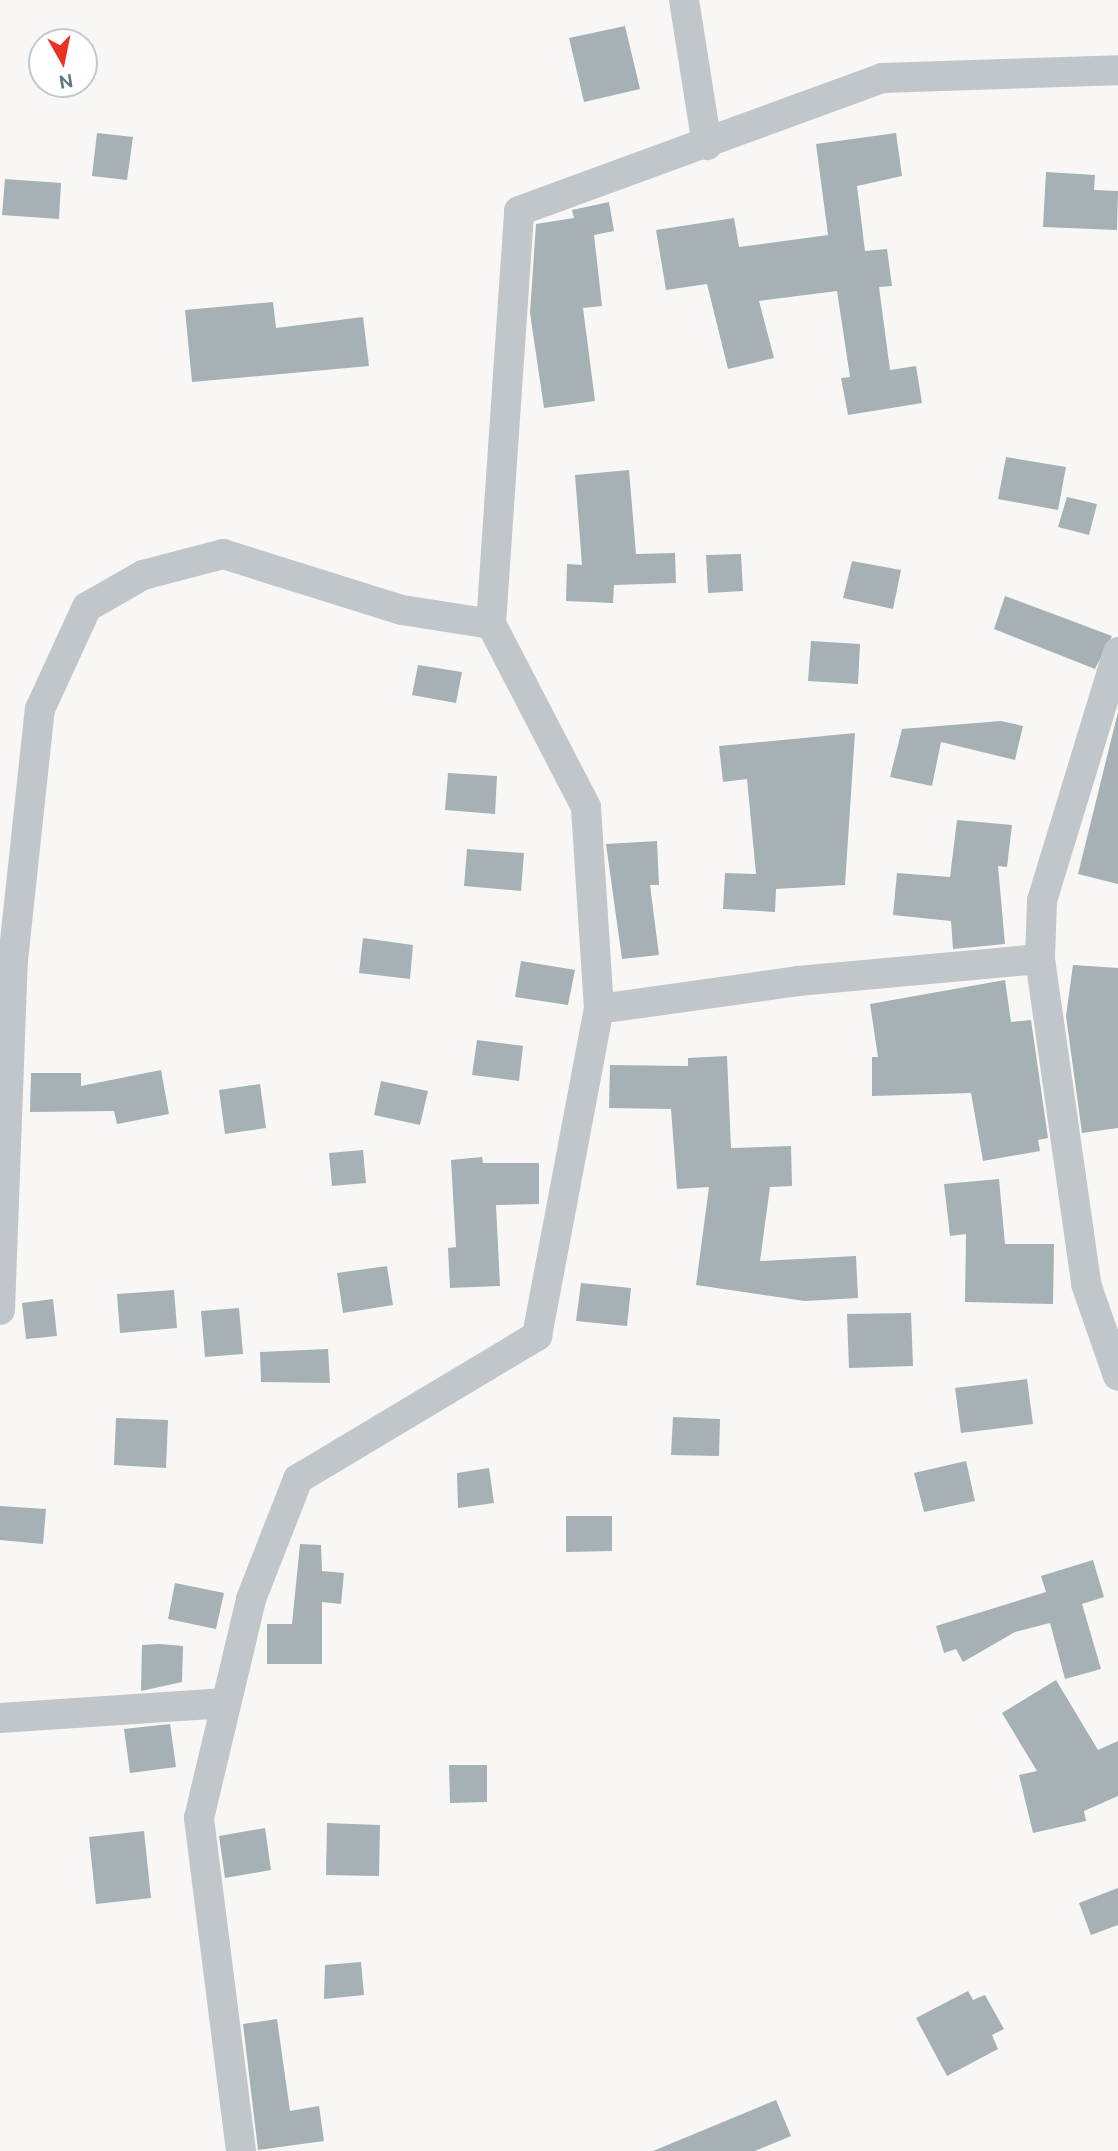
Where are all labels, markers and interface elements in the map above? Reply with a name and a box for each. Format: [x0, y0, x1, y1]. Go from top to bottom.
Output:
north arrow [28, 28, 98, 98]
text: N [57, 70, 75, 94]

